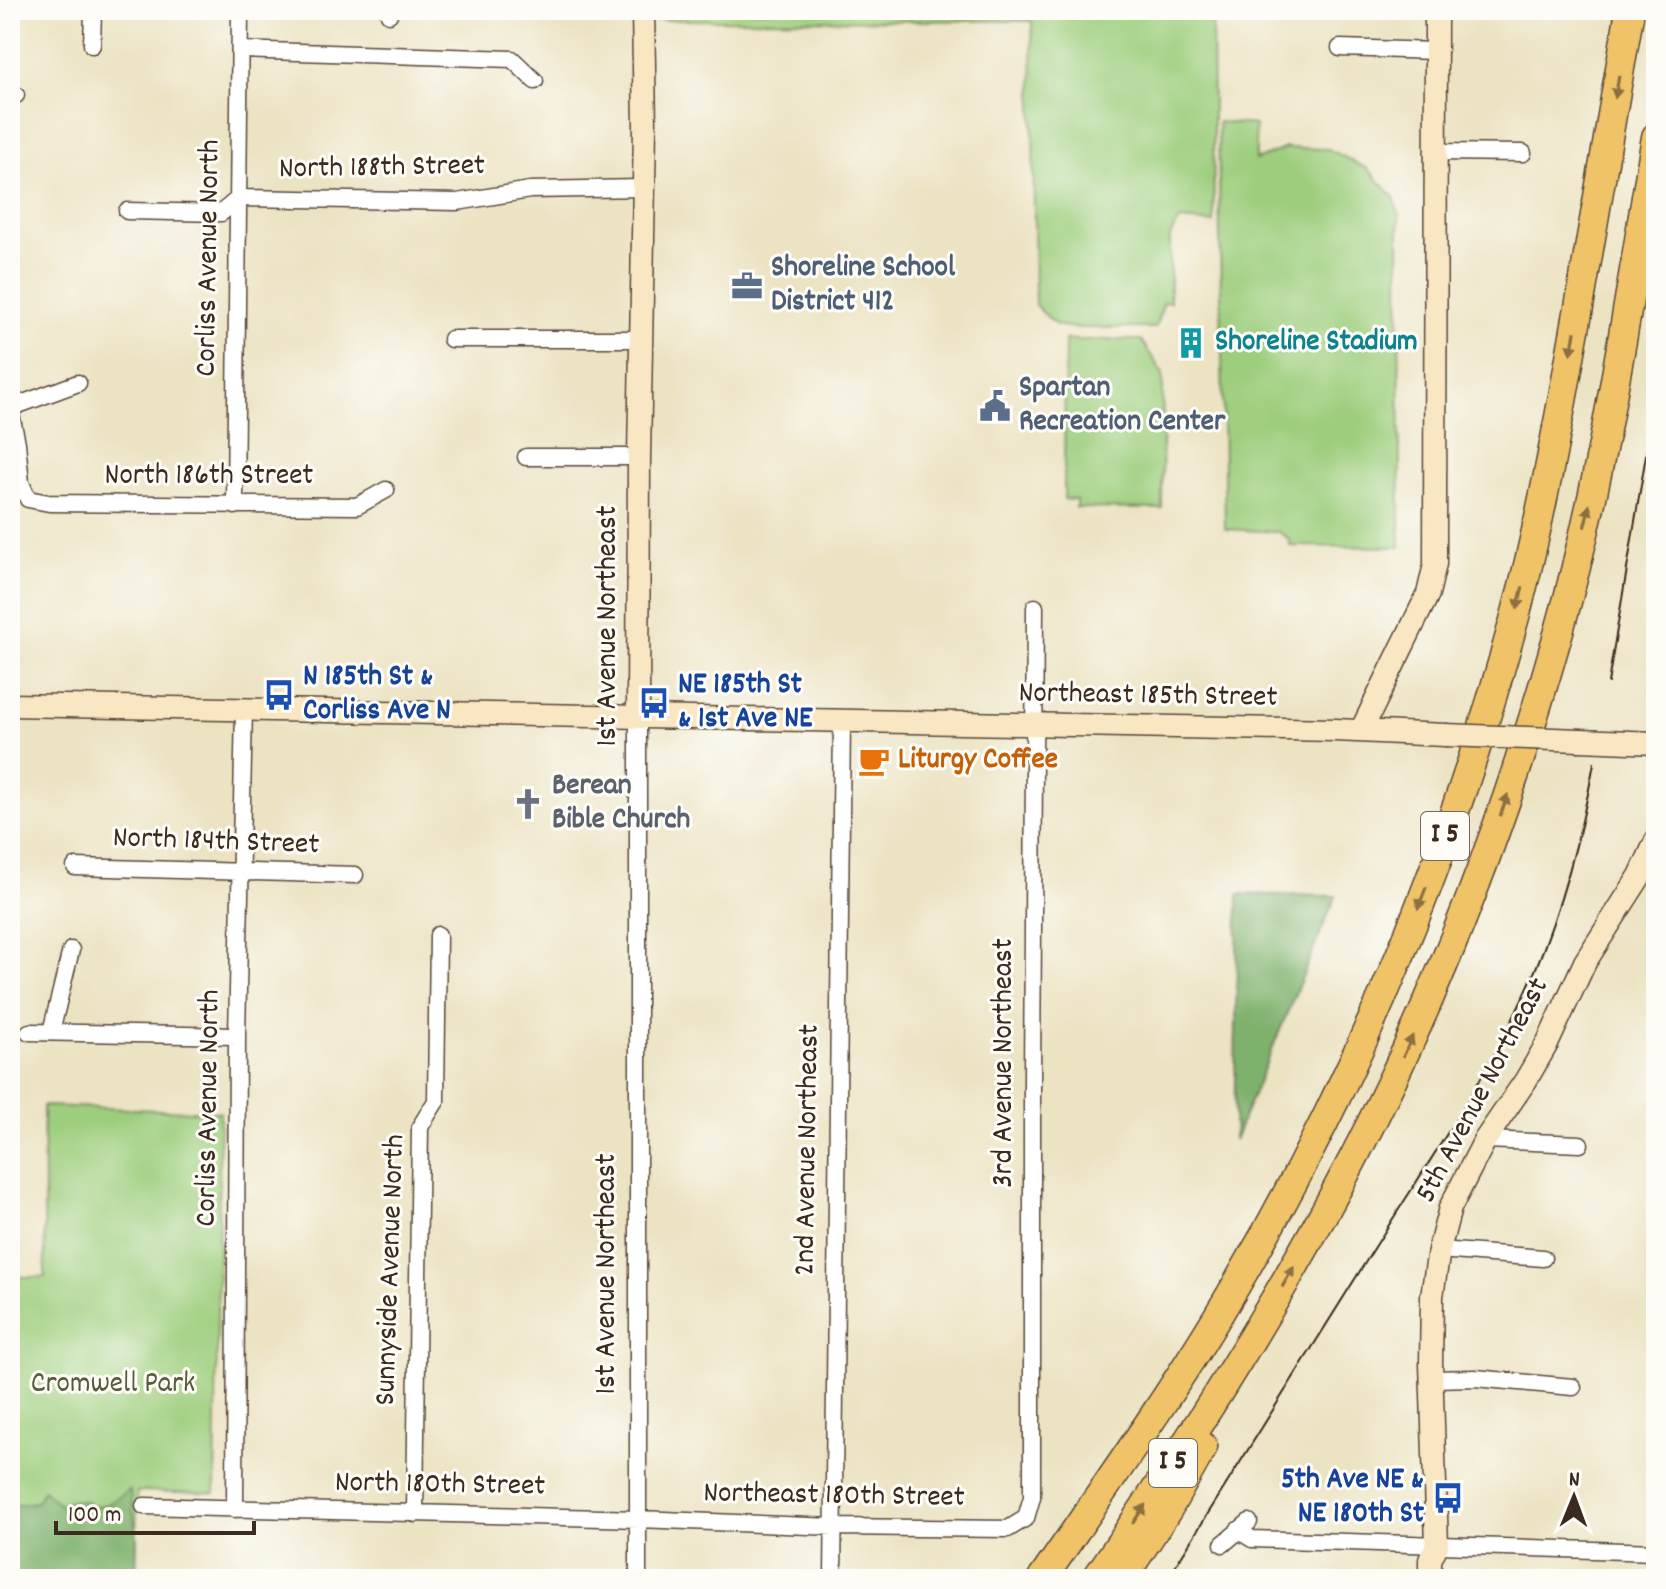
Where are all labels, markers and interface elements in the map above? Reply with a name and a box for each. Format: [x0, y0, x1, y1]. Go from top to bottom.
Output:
one-way arrow [1610, 75, 1623, 100]
street label: Corliss Avenue North [186, 139, 234, 377]
street label: North 188th Street [279, 146, 485, 192]
place label: Shoreline School District 412 [771, 248, 956, 325]
office icon: Shoreline School District 412 [730, 269, 764, 303]
place label: Shoreline Stadium [1215, 322, 1418, 365]
building icon: Shoreline Stadium [1174, 326, 1208, 360]
one-way arrow [1566, 331, 1578, 356]
place label: Spartan Recreation Center [1019, 368, 1226, 445]
public building icon: Spartan Recreation Center [978, 389, 1012, 423]
street label: North 186th Street [105, 456, 313, 499]
one-way arrow [1581, 503, 1594, 528]
street label: 1st Avenue Northeast [588, 505, 631, 747]
one-way arrow [1513, 585, 1525, 610]
place label: N 185th St & Corliss Ave N [303, 657, 451, 734]
place label: NE 185th St & 1st Ave NE [678, 665, 813, 742]
street label: Northeast 185th Street [1018, 673, 1278, 721]
bus stop icon: N 185th St & Corliss Ave N [262, 678, 296, 712]
bus stop icon: NE 185th St & 1st Ave NE [637, 686, 671, 720]
place label: Liturgy Coffee [898, 740, 1058, 783]
cafe icon: Liturgy Coffee [857, 744, 891, 778]
place label: Berean Bible Church [552, 766, 690, 843]
church icon: Berean Bible Church [511, 787, 545, 821]
one-way arrow [1499, 793, 1511, 817]
road number: I 5 [1421, 812, 1469, 860]
street label: North 184th Street [112, 818, 320, 868]
one-way arrow [1415, 886, 1428, 910]
street label: 3rd Avenue Northeast [984, 938, 1027, 1188]
street label: 5th Avenue Northeast [1406, 971, 1562, 1211]
street label: Corliss Avenue North [186, 989, 234, 1227]
street label: 2nd Avenue Northeast [785, 1024, 833, 1276]
one-way arrow [1401, 1035, 1414, 1058]
street label: Sunnyside Avenue North [366, 1134, 418, 1406]
street label: 1st Avenue Northeast [587, 1153, 630, 1395]
one-way arrow [1281, 1266, 1295, 1288]
park label: Cromwell Park [31, 1364, 195, 1407]
road number: I 5 [1149, 1439, 1197, 1487]
north arrow [1534, 1457, 1614, 1537]
place label: 5th Ave NE & NE 180th St [1281, 1460, 1424, 1537]
street label: North 180th Street [334, 1463, 546, 1509]
text: N [1569, 1465, 1580, 1496]
street label: Northeast 180th Street [703, 1473, 965, 1521]
bus stop icon: 5th Ave NE & NE 180th St [1431, 1481, 1465, 1515]
scale bar [56, 1485, 254, 1535]
text: 100 m [68, 1499, 121, 1533]
one-way arrow [1131, 1504, 1146, 1525]

